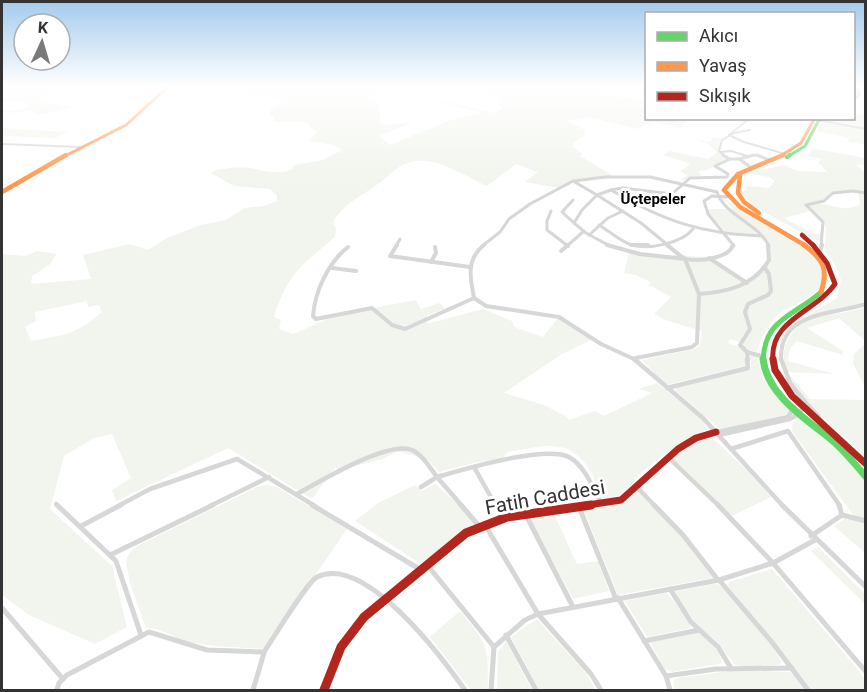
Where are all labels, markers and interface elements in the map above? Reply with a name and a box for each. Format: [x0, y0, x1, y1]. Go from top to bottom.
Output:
north arrow [12, 12, 72, 72]
legend [645, 12, 855, 120]
text: K [37, 18, 50, 37]
text: Akıcı [699, 25, 738, 46]
text: Yavaş [699, 55, 747, 76]
text: Sıkışık [699, 85, 751, 106]
district label: Üçtepeler [621, 190, 686, 208]
street label: Fatih Caddesi [483, 475, 607, 519]

